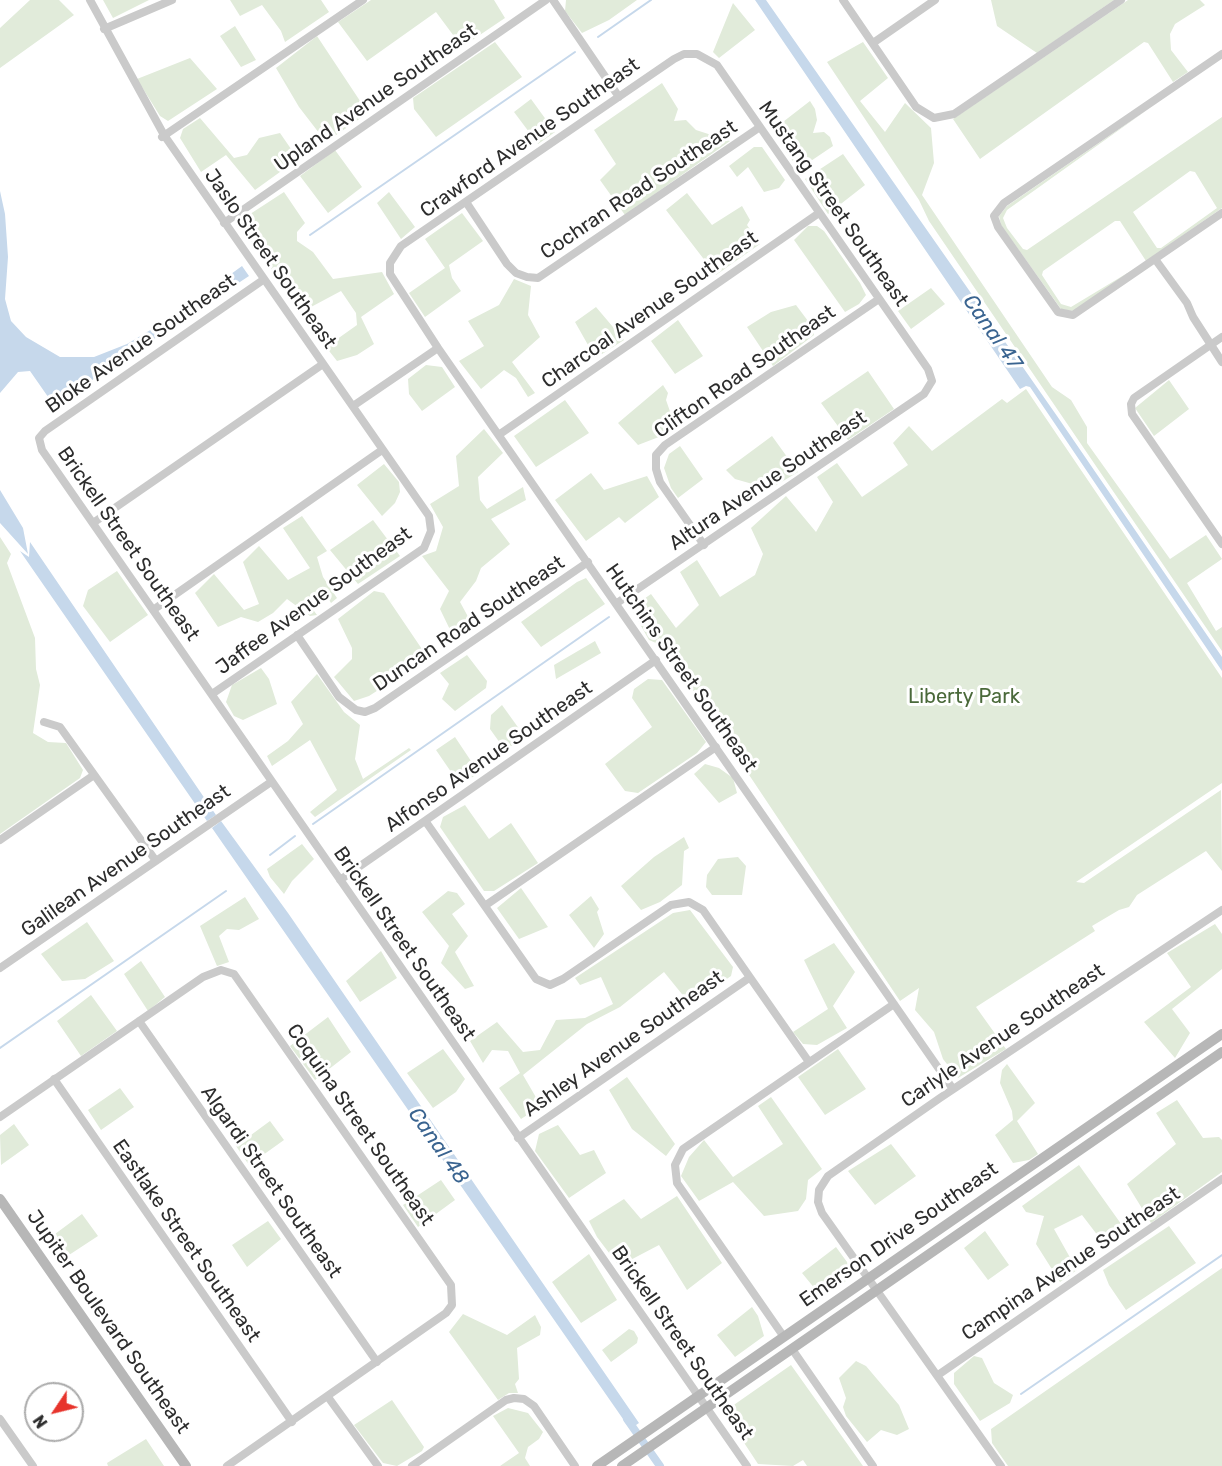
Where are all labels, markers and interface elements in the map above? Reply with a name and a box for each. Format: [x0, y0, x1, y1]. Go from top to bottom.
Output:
street label: Upland Avenue Southeast [270, 19, 482, 177]
street label: Crawford Avenue Southeast [416, 53, 644, 223]
street label: Mustang Street Southeast [753, 97, 913, 311]
street label: Cochran Road Southeast [536, 115, 742, 265]
street label: Jaslo Street Southeast [199, 164, 341, 354]
street label: Charcoal Avenue Southeast [537, 226, 763, 394]
street label: Bloke Avenue Southeast [41, 269, 241, 419]
water label: Canal 47 [957, 290, 1027, 374]
street label: Clifton Road Southeast [650, 300, 840, 444]
street label: Altura Avenue Southeast [665, 406, 871, 556]
street label: Brickell Street Southeast [52, 442, 204, 646]
street label: Jaffee Avenue Southeast [212, 522, 416, 680]
street label: Duncan Road Southeast [369, 551, 569, 697]
street label: Hutchins Street Southeast [600, 559, 762, 777]
street label: Alfonso Avenue Southeast [381, 676, 597, 838]
park label: Liberty Park [908, 685, 1020, 709]
street label: Galilean Avenue Southeast [17, 780, 235, 942]
street label: Brickell Street Southeast [328, 842, 480, 1046]
street label: Carlyle Avenue Southeast [897, 959, 1109, 1113]
street label: Ashley Avenue Southeast [519, 966, 729, 1122]
street label: Coquina Street Southeast [281, 1020, 439, 1230]
street label: Algardi Street Southeast [195, 1081, 347, 1283]
water label: Canal 48 [402, 1103, 474, 1189]
street label: Eastlake Street Southeast [107, 1135, 265, 1347]
street label: Emerson Drive Southeast [795, 1157, 1003, 1313]
street label: Campina Avenue Southeast [957, 1182, 1185, 1346]
street label: Jupiter Boulevard Southeast [21, 1206, 195, 1438]
street label: Brickell Street Southeast [606, 1241, 758, 1445]
north arrow [24, 1382, 84, 1442]
text: N [29, 1411, 52, 1432]

